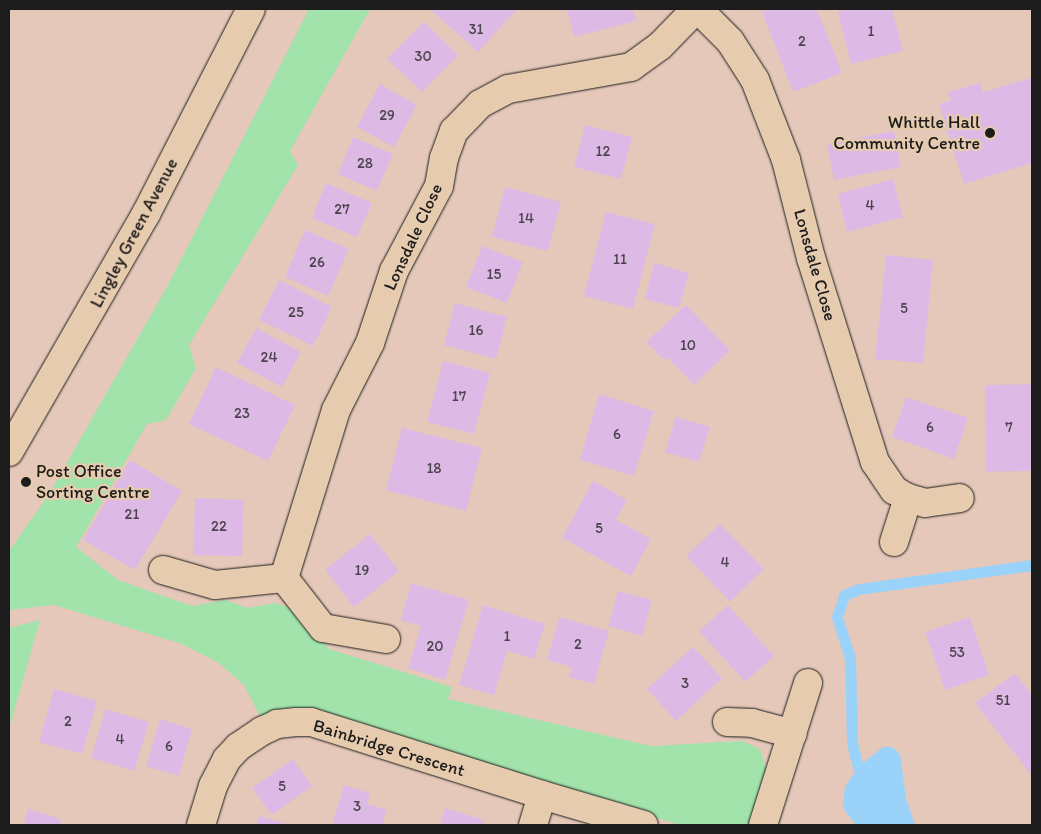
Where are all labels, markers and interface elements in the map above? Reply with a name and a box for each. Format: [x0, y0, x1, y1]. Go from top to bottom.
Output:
house number: 31 [468, 21, 484, 39]
house number: 1 [868, 23, 874, 41]
house number: 2 [798, 33, 806, 51]
house number: 30 [414, 48, 432, 66]
house number: 29 [379, 107, 395, 125]
place label: Whittle Hall Community Centre [833, 112, 980, 154]
marker: Whittle Hall Community Centre [984, 127, 996, 139]
house number: 12 [596, 143, 610, 161]
street label: Lingley Green Avenue [86, 155, 182, 311]
house number: 28 [357, 155, 373, 173]
street label: Lonsdale Close [379, 180, 447, 294]
house number: 4 [865, 197, 875, 215]
house number: 27 [334, 201, 350, 219]
street label: Lonsdale Close [789, 207, 841, 323]
house number: 14 [518, 210, 534, 228]
house number: 11 [613, 251, 627, 269]
house number: 26 [309, 254, 325, 272]
house number: 15 [487, 266, 501, 284]
house number: 5 [900, 300, 908, 318]
house number: 25 [288, 304, 304, 322]
house number: 16 [469, 322, 483, 340]
house number: 10 [680, 337, 696, 355]
house number: 24 [261, 349, 277, 367]
house number: 17 [452, 388, 466, 406]
house number: 23 [234, 405, 250, 423]
house number: 6 [926, 419, 934, 437]
house number: 7 [1005, 419, 1013, 437]
house number: 6 [613, 426, 621, 444]
house number: 18 [426, 460, 442, 478]
place label: Post Office Sorting Centre [36, 461, 150, 504]
marker: Post Office Sorting Centre [20, 476, 32, 488]
house number: 21 [125, 506, 139, 524]
house number: 22 [211, 518, 227, 536]
house number: 5 [595, 520, 603, 538]
house number: 4 [720, 554, 730, 572]
house number: 19 [355, 562, 369, 580]
house number: 1 [504, 628, 510, 646]
house number: 2 [574, 636, 582, 654]
house number: 20 [426, 638, 444, 656]
house number: 53 [949, 644, 965, 662]
house number: 3 [681, 675, 689, 693]
house number: 51 [996, 692, 1010, 710]
house number: 2 [64, 713, 72, 731]
street label: Bainbridge Crescent [310, 715, 468, 781]
house number: 4 [115, 731, 125, 749]
house number: 6 [165, 738, 173, 756]
house number: 5 [278, 778, 286, 796]
house number: 3 [353, 798, 361, 816]

